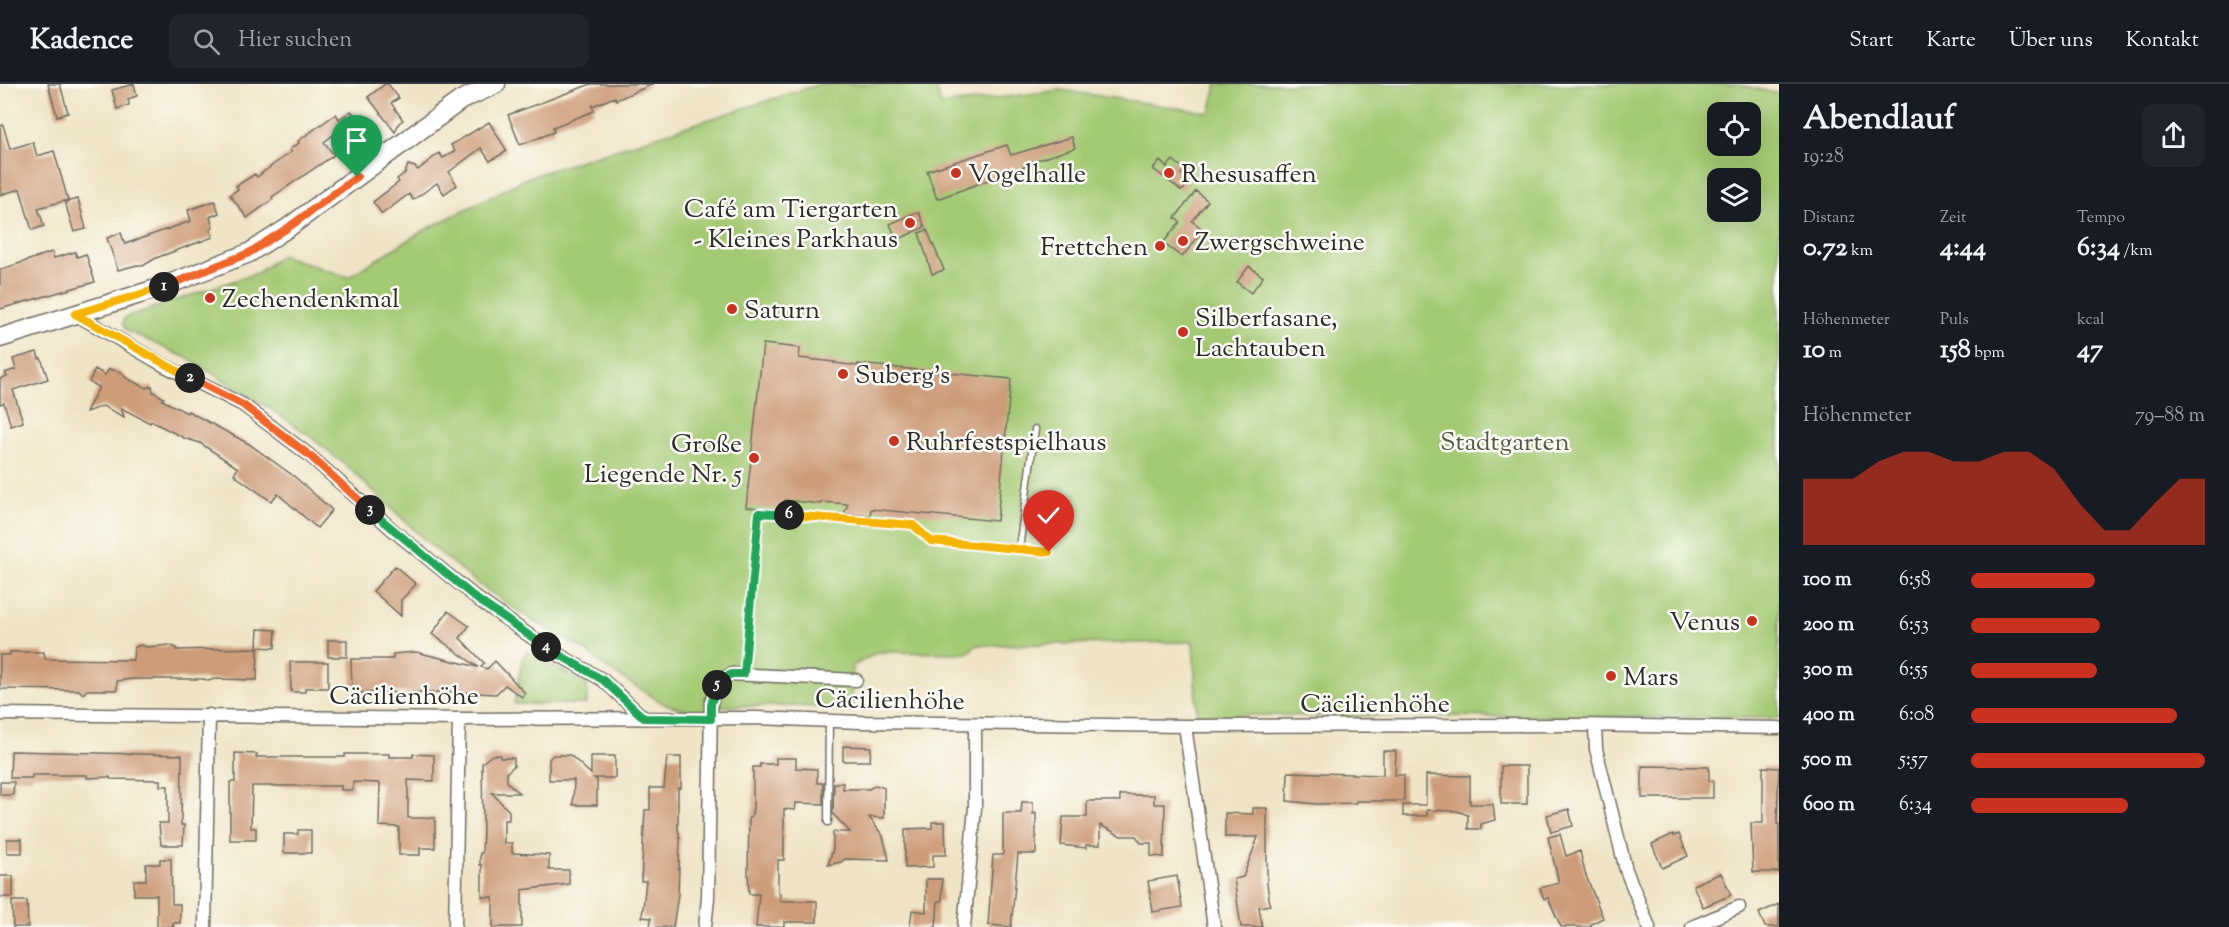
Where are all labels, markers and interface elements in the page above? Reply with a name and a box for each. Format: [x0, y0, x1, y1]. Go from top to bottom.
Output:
search box [169, 14, 589, 68]
text: Kadence [30, 21, 133, 61]
icon: search [190, 25, 223, 58]
text: Hier suchen [238, 25, 352, 57]
text: Start [1849, 26, 1893, 56]
text: Karte [1926, 26, 1976, 56]
text: Über uns [2009, 26, 2093, 56]
text: Kontakt [2126, 26, 2199, 56]
text: Abendlauf [1803, 96, 1955, 144]
map controls [1707, 102, 1761, 222]
button: locate [1707, 102, 1761, 156]
button: share [2142, 104, 2205, 167]
pin [331, 115, 382, 177]
icon: arrive [340, 124, 373, 157]
text: 19:28 [1803, 143, 1844, 172]
place label: Vogelhalle [968, 157, 1086, 194]
place label: Rhesusaffen [1181, 157, 1317, 194]
marker: Vogelhalle [949, 166, 963, 180]
marker: Rhesusaffen [1162, 166, 1176, 180]
button: layers [1707, 168, 1761, 222]
place label: Café am Tiergarten - Kleines Parkhaus [684, 192, 898, 259]
text: Distanz [1803, 207, 1855, 230]
text: Zeit [1940, 207, 1966, 230]
text: Tempo [2077, 207, 2125, 230]
marker: Café am Tiergarten - Kleines Parkhaus [903, 216, 917, 230]
place label: Zwergschweine [1195, 225, 1365, 262]
place label: Frettchen [1040, 230, 1148, 267]
text: 0.72 [1803, 230, 1848, 267]
text: 4:44 [1940, 230, 1986, 267]
text: 6:34 [2077, 230, 2120, 267]
marker: Zwergschweine [1176, 234, 1190, 248]
marker: Frettchen [1153, 239, 1167, 253]
text: km [1848, 240, 1873, 263]
text: /km [2120, 240, 2152, 263]
pin: 1 [149, 272, 179, 302]
text: 1 [161, 275, 167, 298]
place label: Zechendenkmal [222, 282, 399, 319]
marker: Zechendenkmal [203, 291, 217, 305]
place label: Saturn [744, 293, 820, 330]
place label: Silberfasane, Lachtauben [1195, 301, 1338, 368]
marker: Saturn [725, 302, 739, 316]
text: Höhenmeter [1803, 309, 1890, 332]
text: Puls [1940, 309, 1969, 332]
text: kcal [2077, 309, 2105, 332]
marker: Silberfasane, Lachtauben [1176, 325, 1190, 339]
text: 10 [1803, 332, 1825, 369]
text: 158 [1940, 332, 1971, 369]
text: 47 [2077, 332, 2103, 369]
text: m [1825, 342, 1842, 365]
text: bpm [1971, 342, 2005, 365]
place label: Suberg's [855, 358, 950, 395]
pin: 2 [175, 363, 205, 393]
text: 2 [186, 366, 194, 389]
marker: Suberg's [836, 367, 850, 381]
text: Höhenmeter [1803, 402, 1912, 431]
text: 79–88 m [2135, 402, 2205, 431]
place label: Ruhrfestspielhaus [906, 425, 1107, 462]
park label: Stadtgarten [1440, 425, 1570, 462]
place label: Große Liegende Nr. 5 [584, 427, 742, 494]
marker: Ruhrfestspielhaus [887, 434, 901, 448]
marker: Große Liegende Nr. 5 [747, 451, 761, 465]
pin [1023, 490, 1074, 552]
pin: 3 [355, 495, 385, 525]
text: 3 [367, 498, 373, 521]
icon: check [1032, 499, 1065, 532]
pin: 6 [774, 500, 804, 530]
text: 6 [785, 503, 793, 526]
text: 100 m [1803, 566, 1852, 595]
text: 6:58 [1899, 566, 1931, 595]
place label: Venus [1669, 605, 1740, 642]
text: 200 m [1803, 611, 1854, 640]
text: 6:53 [1899, 611, 1929, 640]
marker: Venus [1745, 614, 1759, 628]
pin: 4 [531, 632, 561, 662]
text: 4 [542, 635, 550, 658]
text: 300 m [1803, 656, 1853, 685]
text: 6:55 [1899, 656, 1928, 685]
place label: Mars [1623, 660, 1678, 697]
marker: Mars [1604, 669, 1618, 683]
pin: 5 [702, 670, 732, 700]
text: 5 [714, 673, 720, 696]
street label: Cäcilienhöhe [329, 679, 479, 716]
street label: Cäcilienhöhe [815, 682, 965, 721]
street label: Cäcilienhöhe [1300, 687, 1450, 724]
text: 400 m [1803, 701, 1855, 730]
text: 6:08 [1899, 701, 1934, 730]
text: 500 m [1803, 746, 1852, 775]
text: 5:57 [1899, 746, 1928, 775]
text: 600 m [1803, 791, 1855, 820]
text: 6:34 [1899, 791, 1932, 820]

